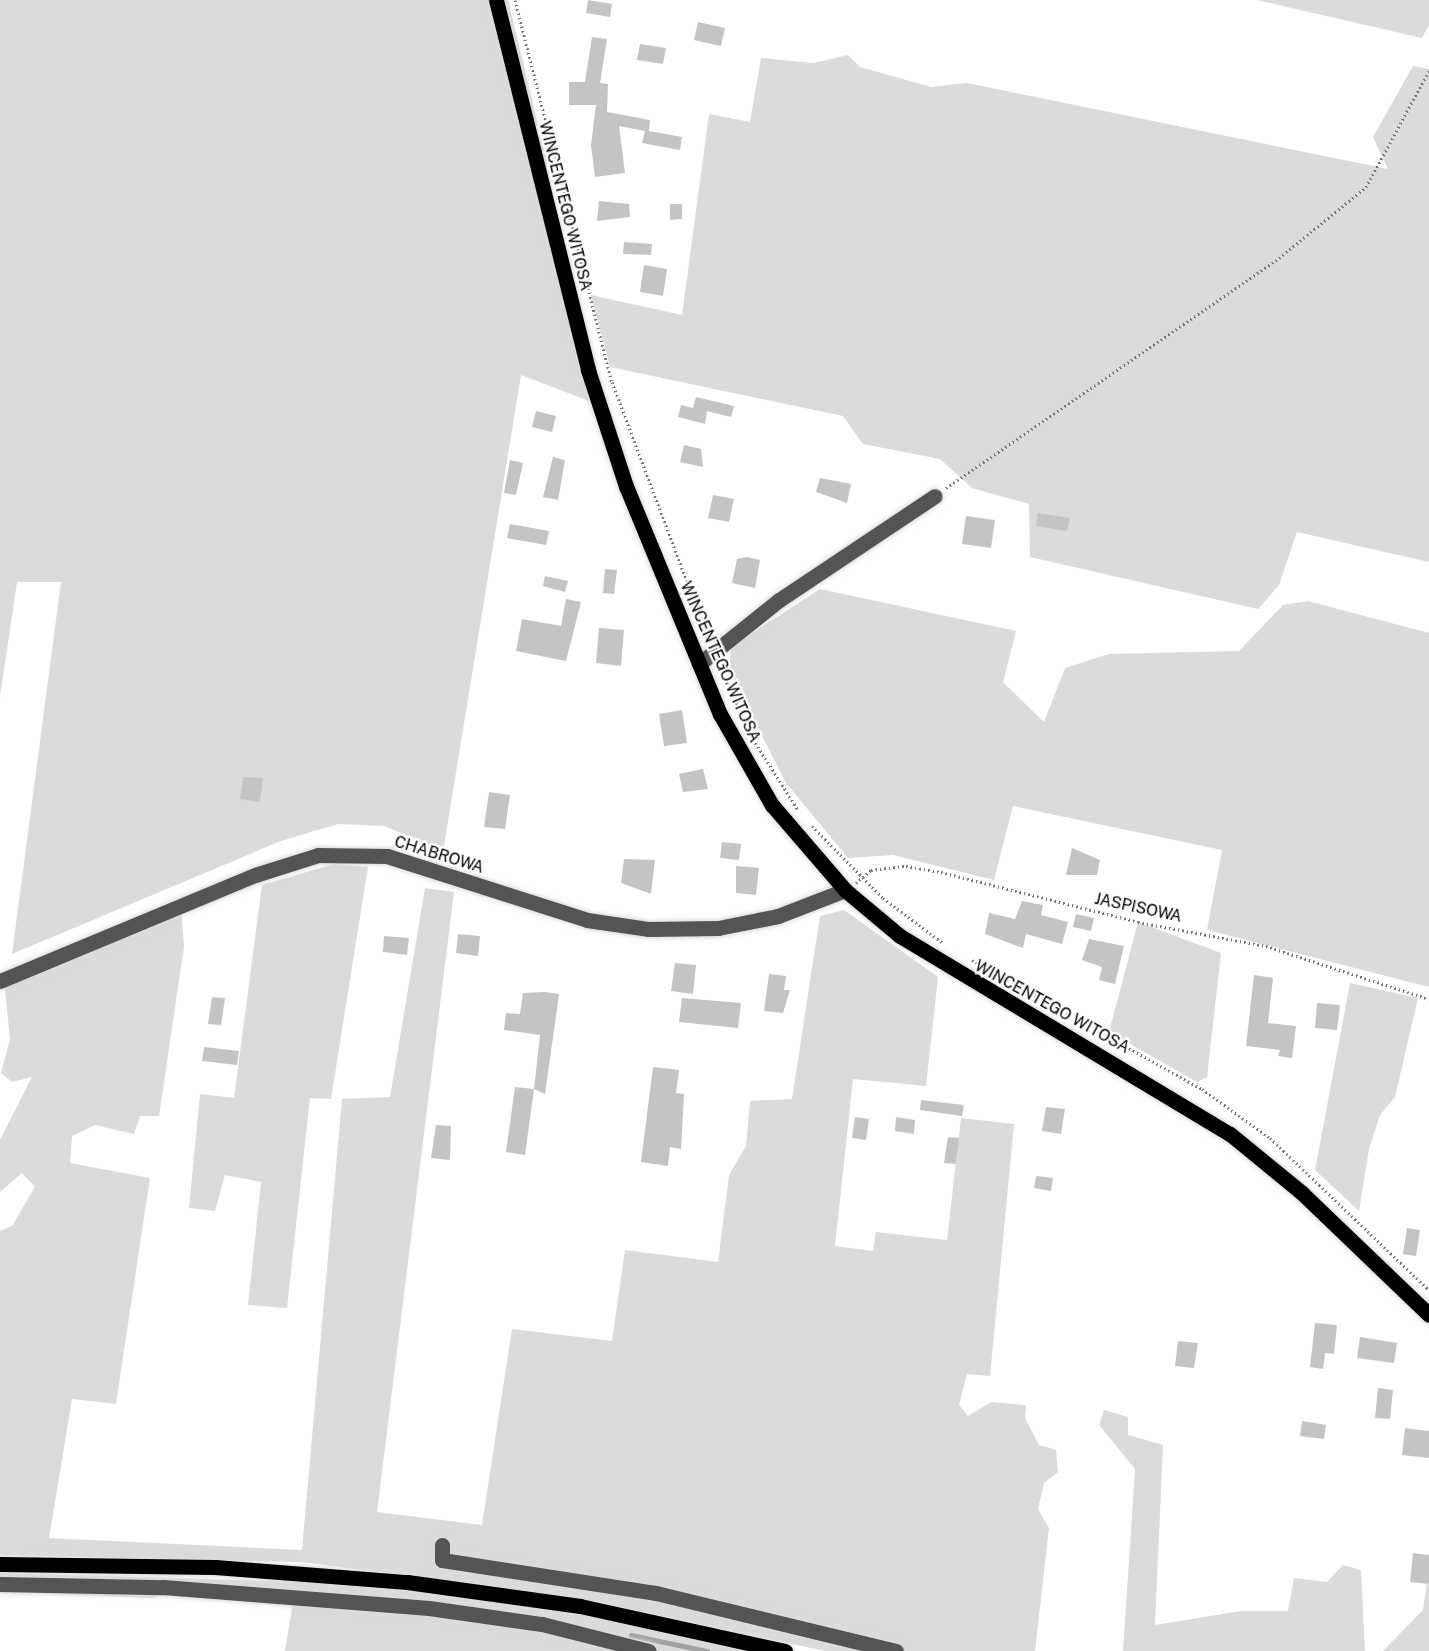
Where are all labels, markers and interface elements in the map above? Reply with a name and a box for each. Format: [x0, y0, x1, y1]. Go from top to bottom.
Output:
street label: WINCENTEGO WITOSA [535, 119, 595, 293]
street label: WINCENTEGO WITOSA [676, 578, 764, 746]
street label: CHABROWA [392, 832, 486, 878]
street label: JASPISOWA [1093, 889, 1183, 927]
street label: WINCENTEGO WITOSA [971, 956, 1133, 1058]

